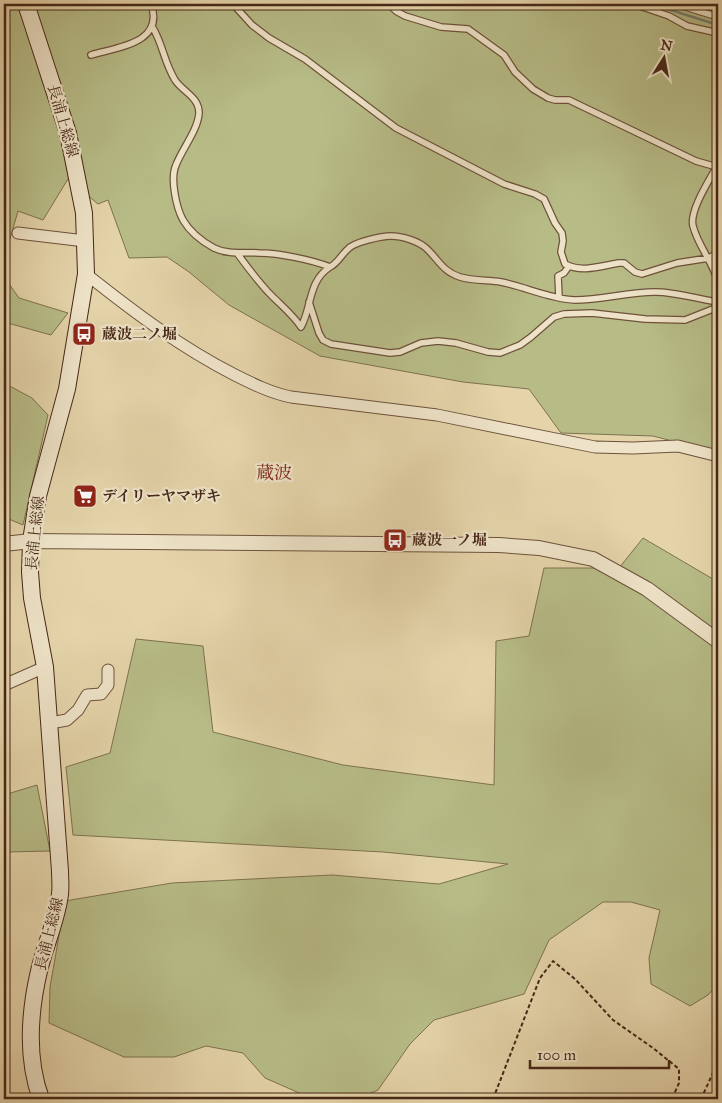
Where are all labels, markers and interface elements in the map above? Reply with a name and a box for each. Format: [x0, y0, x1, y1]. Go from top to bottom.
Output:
north arrow [640, 32, 690, 82]
text: N [659, 36, 674, 55]
street label: 長浦上総線 [44, 82, 82, 160]
bus stop icon: 蔵波二ノ堀 [71, 321, 97, 347]
place label: 蔵波二ノ堀 [102, 325, 177, 343]
district label: 蔵波 [256, 462, 292, 484]
supermarket icon: デイリーヤマザキ [72, 483, 98, 509]
place label: デイリーヤマザキ [102, 487, 221, 505]
street label: 長浦上総線 [22, 495, 48, 571]
bus stop icon: 蔵波一ノ堀 [382, 527, 408, 553]
place label: 蔵波一ノ堀 [412, 531, 487, 549]
street label: 長浦上総線 [31, 895, 67, 973]
scale bar [530, 1038, 668, 1070]
text: 100 m [537, 1046, 577, 1064]

